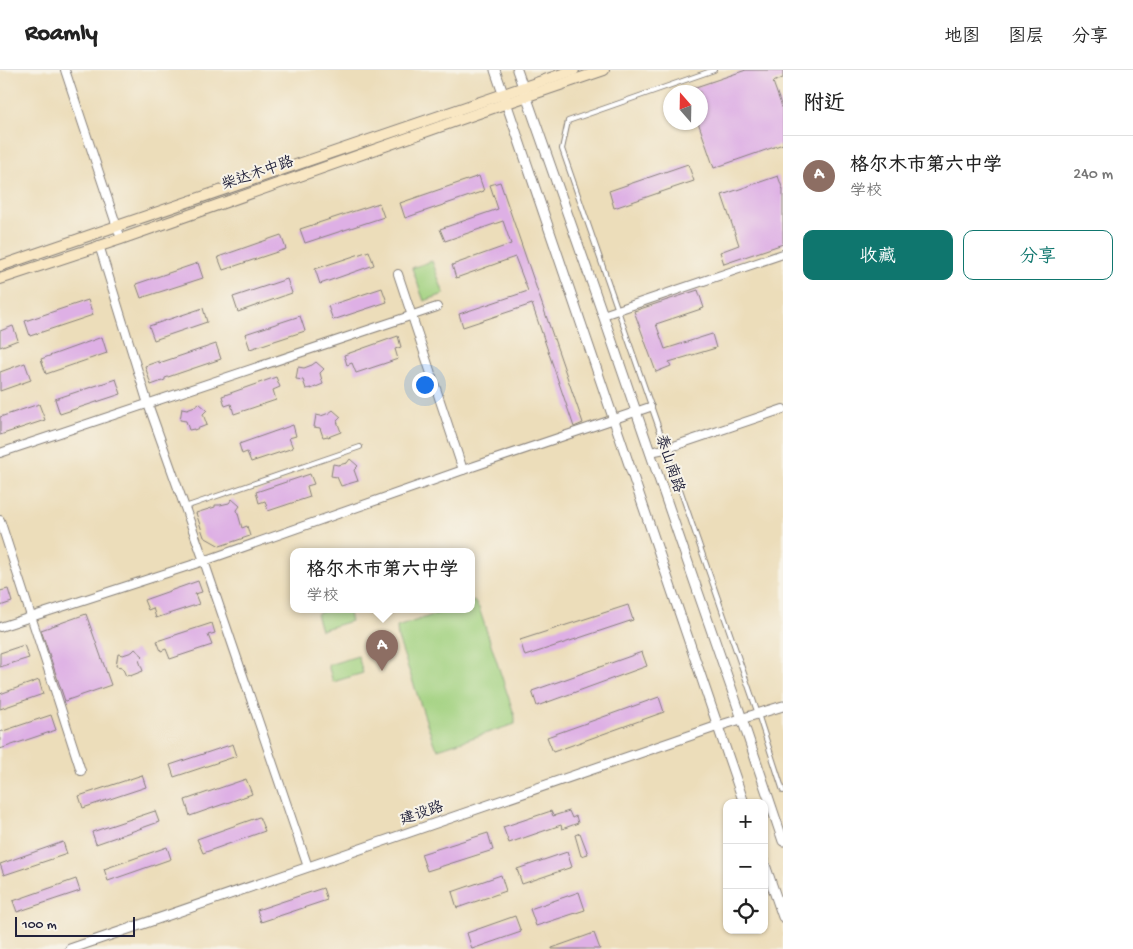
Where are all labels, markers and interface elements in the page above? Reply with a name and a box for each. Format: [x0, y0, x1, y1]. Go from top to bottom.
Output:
text: Roamly [25, 20, 98, 49]
text: 地图 [944, 27, 980, 48]
text: 图层 [1008, 27, 1044, 48]
text: 分享 [1072, 27, 1108, 48]
north arrow [663, 85, 708, 130]
text: 附近 [803, 93, 845, 118]
street label: 柴达木中路 [220, 153, 296, 195]
text: 格尔木市第六中学 [850, 155, 1002, 178]
text: A [814, 166, 824, 185]
text: 240 m [1073, 166, 1113, 185]
text: 学校 [850, 183, 882, 202]
button: 收藏 [803, 230, 953, 280]
button: 分享 [963, 230, 1113, 280]
your location [412, 372, 438, 398]
street label: 泰山南路 [651, 432, 688, 495]
popup [290, 548, 475, 613]
text: 格尔木市第六中学 [306, 560, 459, 583]
text: 学校 [306, 588, 339, 607]
pin: A [366, 630, 398, 671]
street label: 建设路 [398, 798, 446, 830]
map controls [723, 799, 768, 934]
button: + [723, 799, 768, 844]
button: − [723, 844, 768, 889]
button: locate [723, 889, 768, 934]
scale bar [15, 914, 135, 937]
text: 100 m [22, 917, 57, 934]

